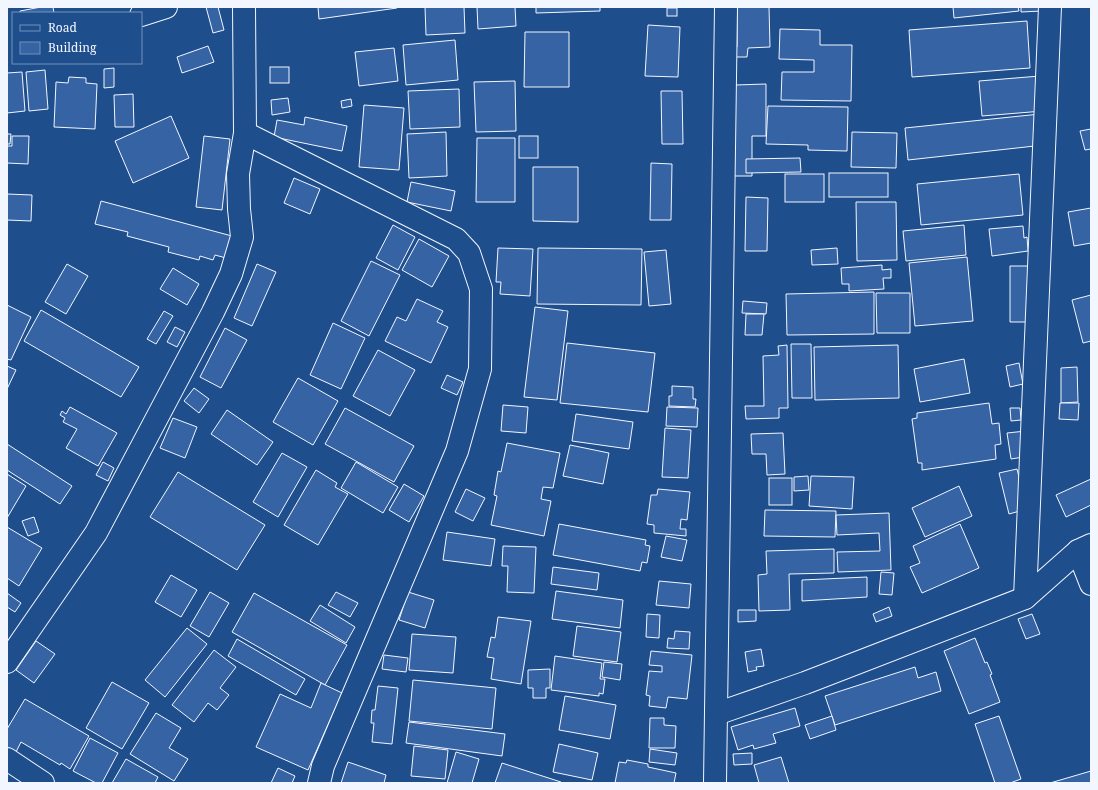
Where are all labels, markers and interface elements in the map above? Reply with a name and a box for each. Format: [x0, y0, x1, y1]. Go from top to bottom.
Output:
legend [12, 12, 142, 64]
text: Road [48, 19, 78, 36]
text: Building [48, 39, 97, 56]

